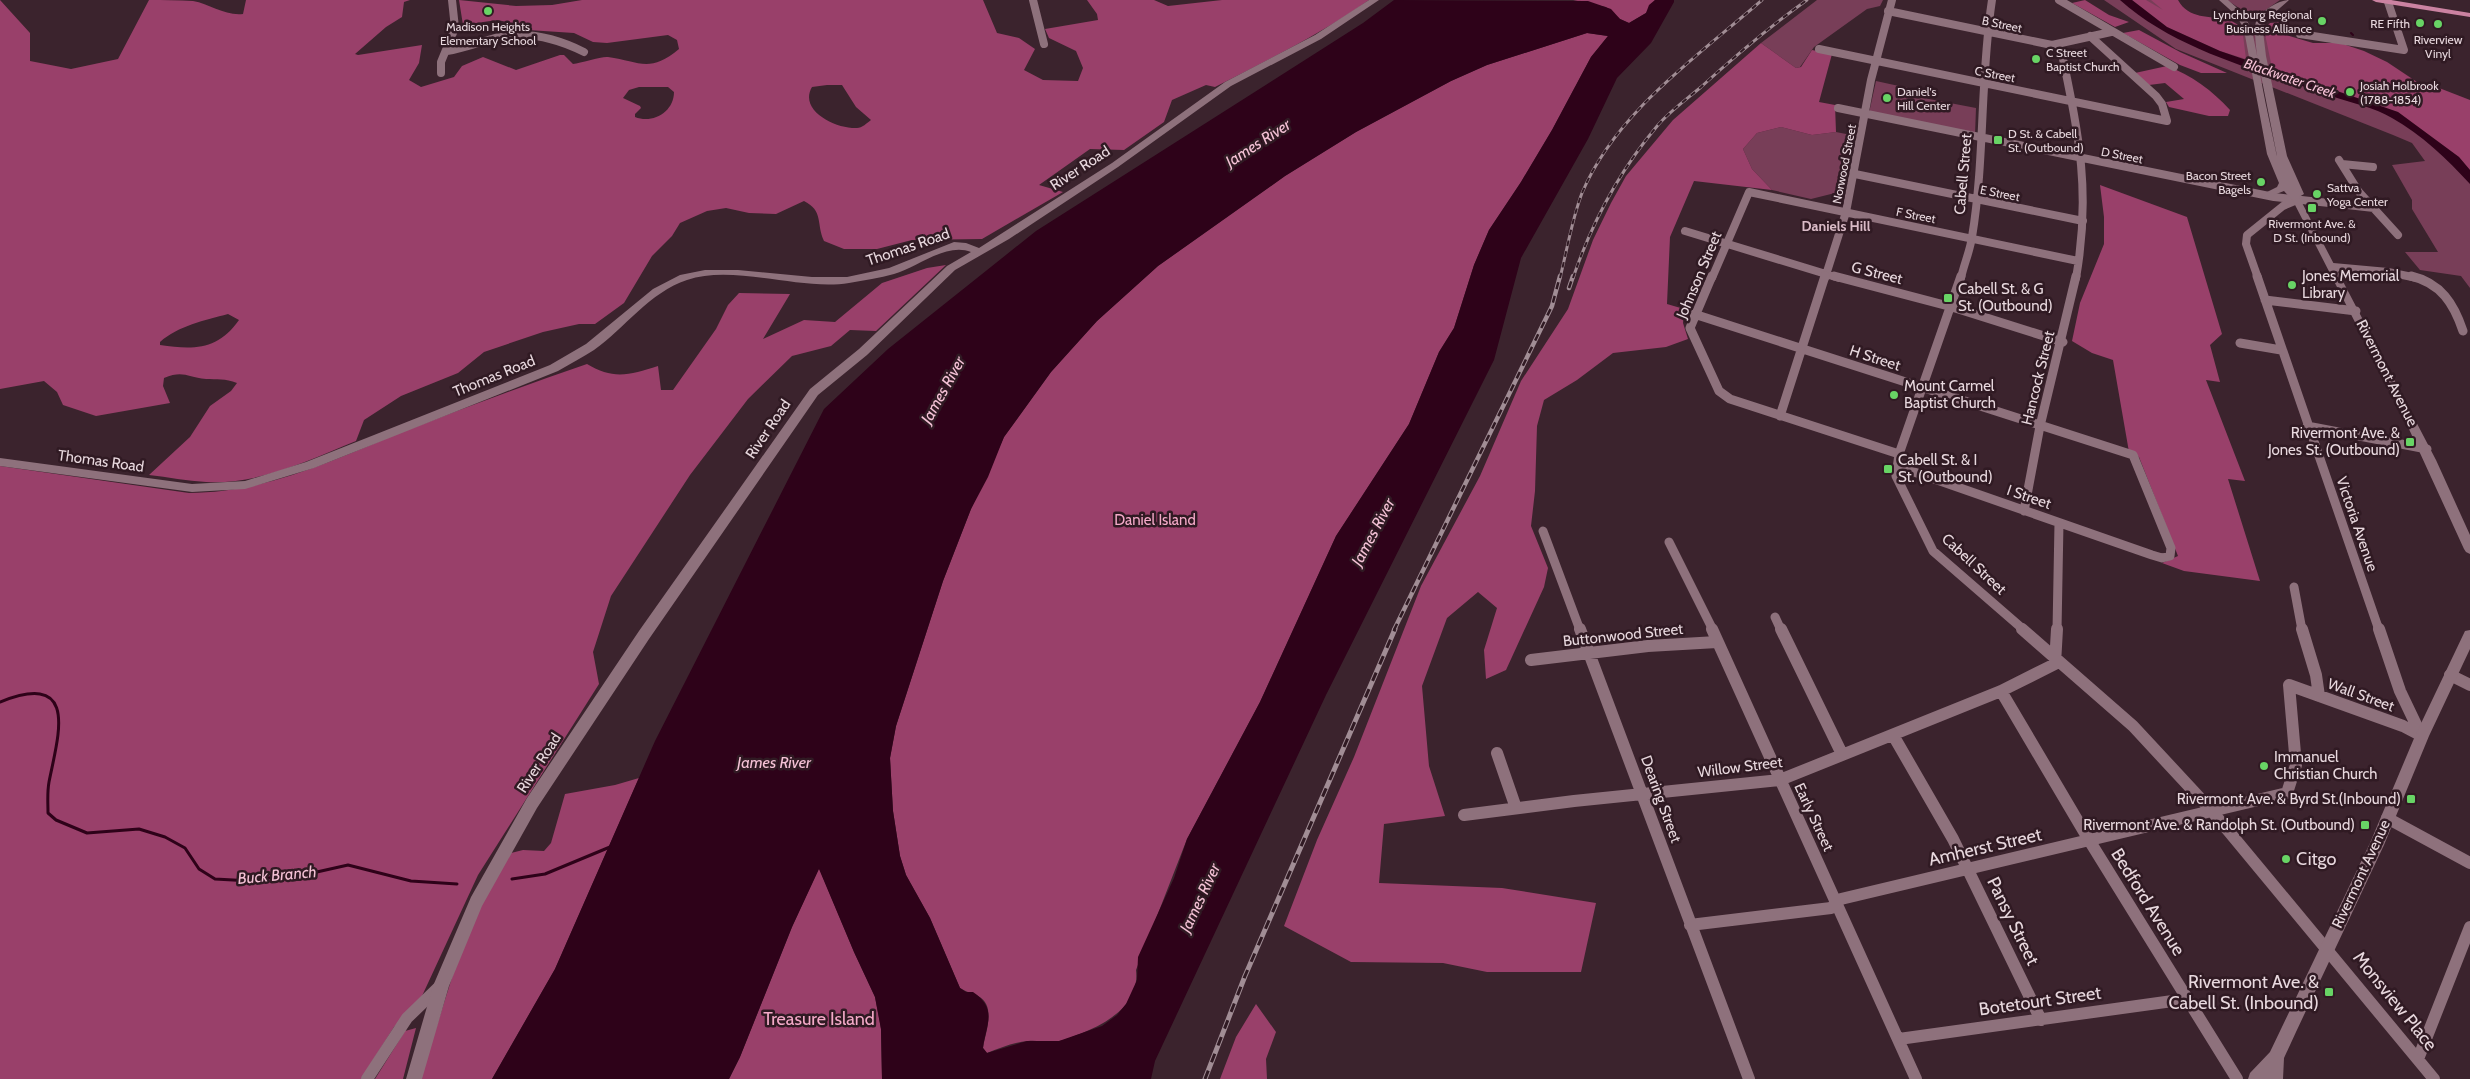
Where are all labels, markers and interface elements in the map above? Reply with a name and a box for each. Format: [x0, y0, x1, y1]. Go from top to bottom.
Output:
marker: Madison Heights Elementary School [482, 5, 494, 17]
place label: Lynchburg Regional Business Alliance [2213, 7, 2312, 36]
street label: B Street [1981, 12, 2023, 36]
marker: Lynchburg Regional Business Alliance [2316, 15, 2328, 27]
place label: RE Fifth [2370, 16, 2410, 31]
marker: RE Fifth [2414, 17, 2426, 29]
marker: Riverview Vinyl [2432, 18, 2444, 30]
place label: Madison Heights Elementary School [440, 19, 536, 48]
place label: Riverview Vinyl [2414, 32, 2463, 61]
place label: C Street Baptist Church [2046, 45, 2120, 74]
marker: C Street Baptist Church [2030, 53, 2042, 65]
water label: Blackwater Creek [2242, 54, 2339, 102]
street label: C Street [1973, 63, 2017, 85]
place label: Josiah Holbrook (1788-1854) [2359, 78, 2439, 107]
place label: Daniel's Hill Center [1897, 84, 1950, 113]
marker: Josiah Holbrook (1788-1854) [2344, 86, 2356, 98]
marker: Daniel's Hill Center [1881, 92, 1893, 104]
water label: James River [1220, 114, 1295, 172]
street label: Norwood Street [1829, 123, 1859, 205]
place label: D St. & Cabell St. (Outbound) [2008, 126, 2084, 155]
street label: Cabell Street [1950, 133, 1976, 215]
marker: D St. & Cabell St. (Outbound) [1992, 134, 2004, 146]
street label: River Road [1047, 142, 1113, 194]
street label: D Street [2100, 144, 2144, 166]
place label: Bacon Street Bagels [2186, 168, 2251, 197]
marker: Bacon Street Bagels [2255, 176, 2267, 188]
place label: Sattva Yoga Center [2326, 180, 2388, 209]
street label: E Street [1979, 182, 2021, 204]
marker: Sattva Yoga Center [2311, 188, 2323, 200]
marker: Rivermont Ave. & D St. (Inbound) [2306, 202, 2318, 214]
street label: F Street [1895, 204, 1937, 226]
place label: Rivermont Ave. & D St. (Inbound) [2268, 216, 2356, 245]
district label: Daniels Hill [1802, 217, 1871, 235]
street label: Thomas Road [864, 224, 952, 270]
street label: Johnson Street [1672, 229, 1725, 322]
street label: G Street [1850, 258, 1904, 288]
place label: Jones Memorial Library [2301, 267, 2400, 302]
marker: Jones Memorial Library [2286, 279, 2298, 291]
place label: Cabell St. & G St. (Outbound) [1958, 280, 2053, 315]
marker: Cabell St. & G St. (Outbound) [1942, 292, 1954, 304]
street label: Rivermont Avenue [2352, 317, 2422, 430]
street label: Hancock Street [2018, 329, 2058, 427]
street label: H Street [1847, 341, 1903, 375]
street label: Thomas Road [450, 351, 538, 401]
water label: James River [916, 352, 970, 429]
place label: Mount Carmel Baptist Church [1904, 377, 1996, 412]
marker: Mount Carmel Baptist Church [1888, 389, 1900, 401]
street label: River Road [742, 396, 794, 462]
place label: Rivermont Ave. & Jones St. (Outbound) [2267, 424, 2400, 459]
marker: Rivermont Ave. & Jones St. (Outbound) [2404, 436, 2416, 448]
street label: Thomas Road [57, 446, 145, 476]
place label: Cabell St. & I St. (Outbound) [1898, 451, 1993, 486]
marker: Cabell St. & I St. (Outbound) [1882, 463, 1894, 475]
street label: Victoria Avenue [2332, 474, 2382, 574]
street label: I Street [2004, 481, 2054, 513]
water label: James River [1346, 494, 1399, 571]
park label: Daniel Island [1114, 511, 1196, 529]
street label: Cabell Street [1938, 530, 2010, 598]
street label: Buttonwood Street [1562, 620, 1684, 650]
street label: Wall Street [2325, 675, 2397, 715]
street label: River Road [513, 730, 565, 796]
place label: Immanuel Christian Church [2274, 748, 2377, 783]
water label: James River [735, 753, 812, 772]
street label: Dearing Street [1637, 753, 1685, 845]
street label: Willow Street [1697, 753, 1783, 781]
marker: Immanuel Christian Church [2258, 760, 2270, 772]
street label: Early Street [1790, 780, 1838, 854]
place label: Rivermont Ave. & Byrd St.(Inbound) [2177, 790, 2401, 808]
marker: Rivermont Ave. & Byrd St.(Inbound) [2405, 793, 2417, 805]
place label: Rivermont Ave. & Randolph St. (Outbound) [2083, 816, 2355, 834]
street label: Rivermont Avenue [2328, 817, 2394, 931]
marker: Rivermont Ave. & Randolph St. (Outbound) [2359, 819, 2371, 831]
street label: Amherst Street [1926, 823, 2044, 871]
street label: Bedford Avenue [2106, 844, 2190, 960]
place label: Citgo [2296, 848, 2336, 870]
marker: Citgo [2280, 853, 2292, 865]
water label: James River [1175, 860, 1225, 937]
water label: Buck Branch [237, 862, 317, 888]
street label: Pansy Street [1982, 873, 2044, 969]
street label: Monsview Place [2348, 947, 2442, 1055]
place label: Rivermont Ave. & Cabell St. (Inbound) [2169, 971, 2319, 1014]
street label: Botetourt Street [1978, 982, 2102, 1020]
marker: Rivermont Ave. & Cabell St. (Inbound) [2323, 986, 2335, 998]
park label: Treasure Island [763, 1008, 875, 1030]

